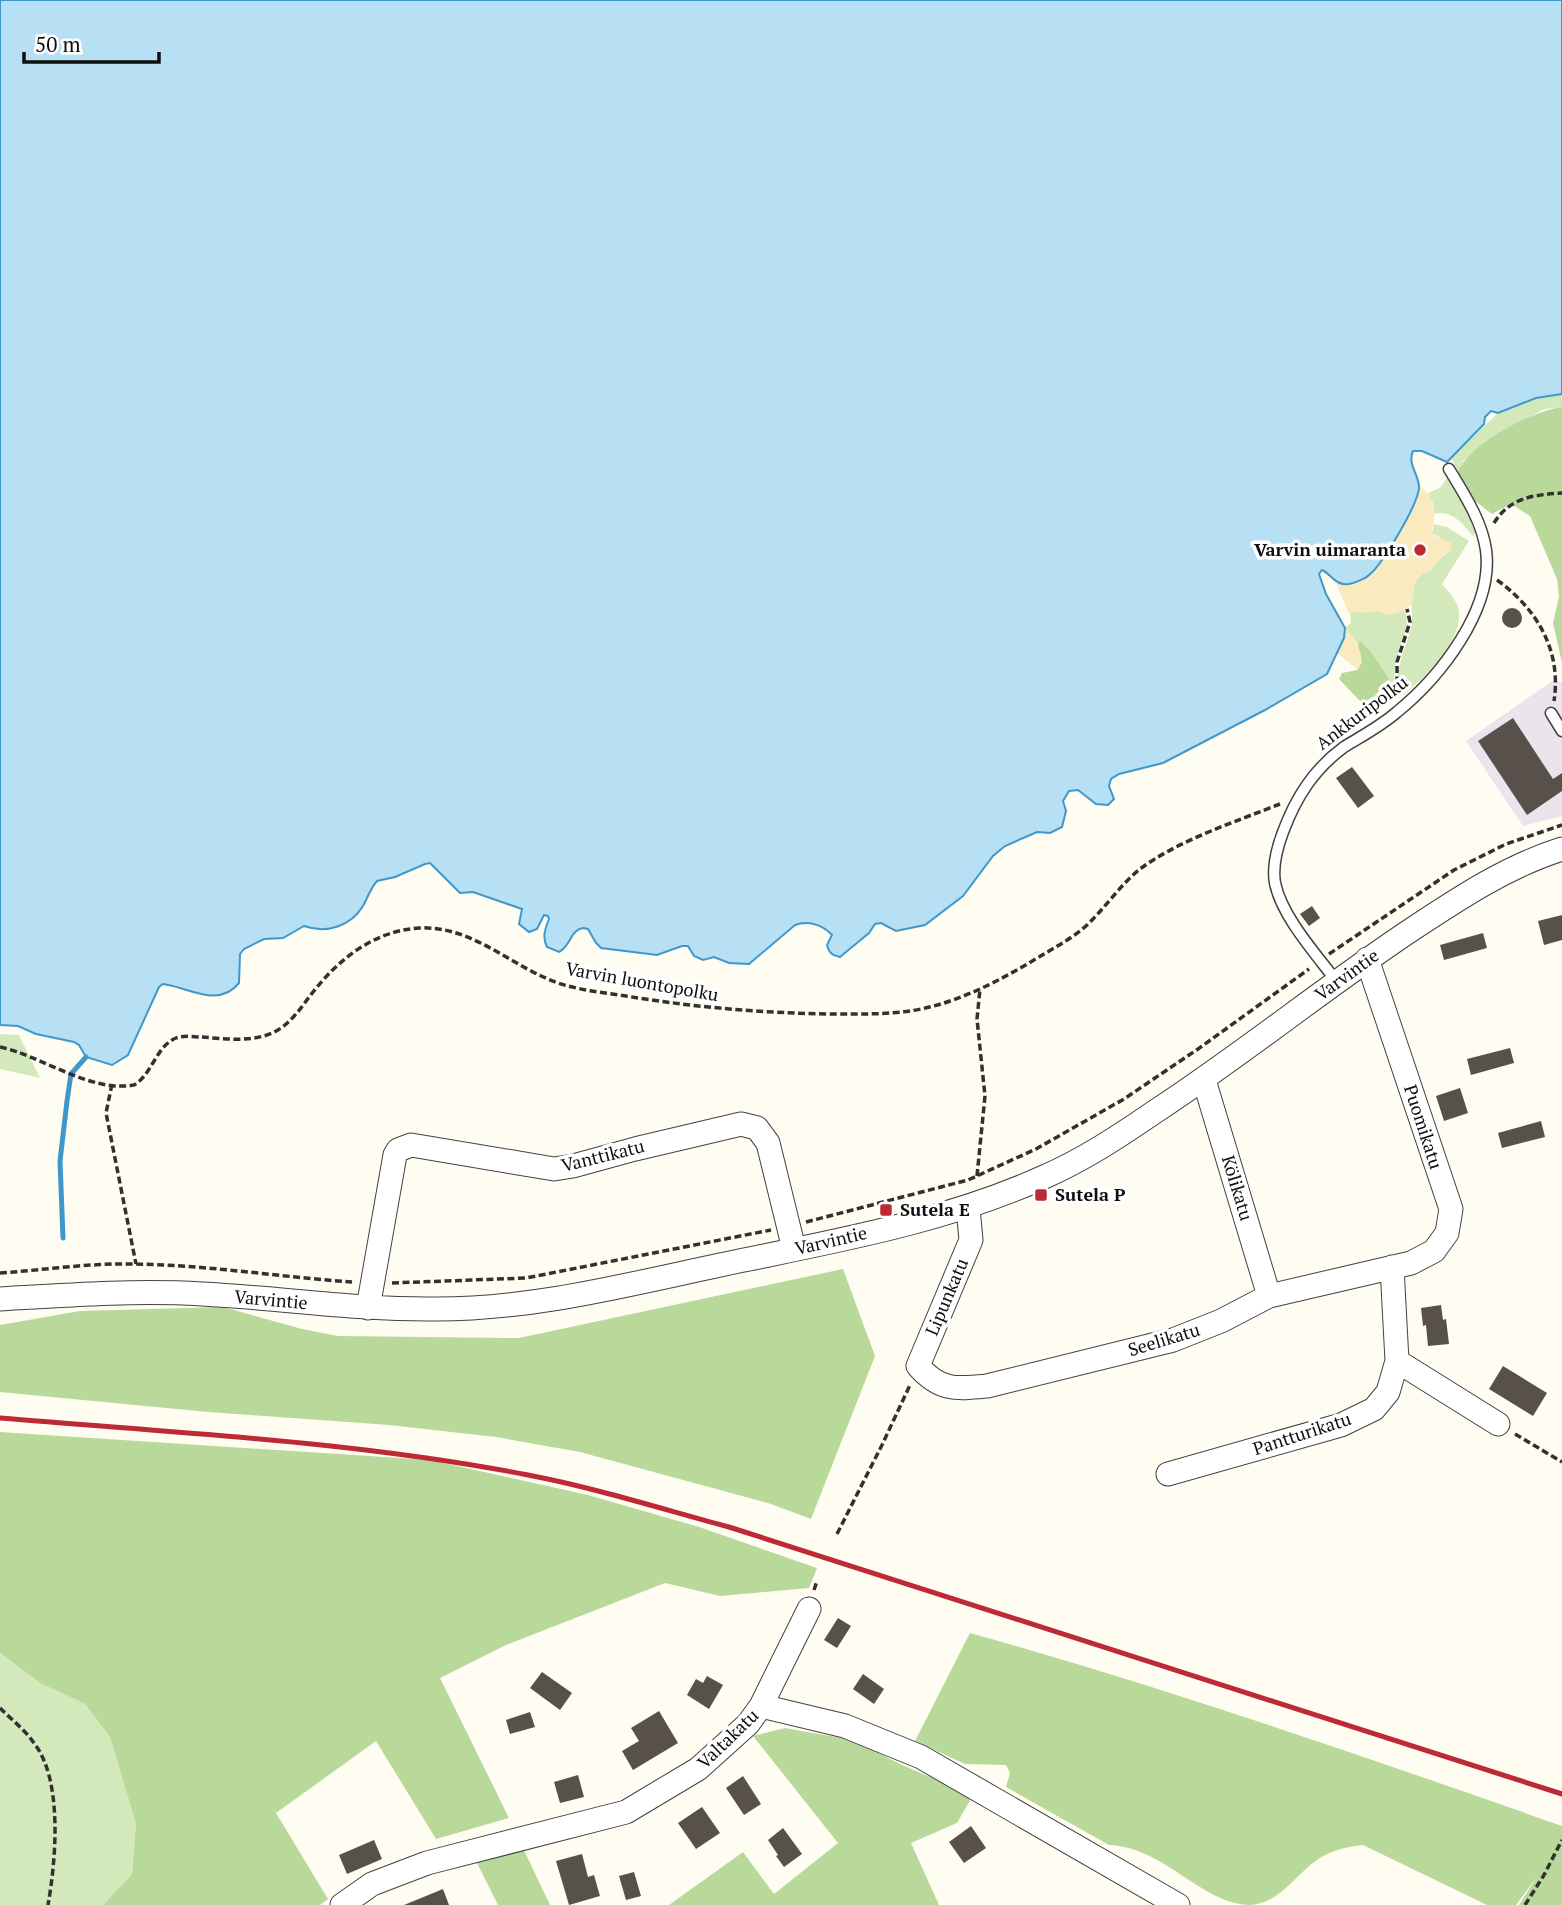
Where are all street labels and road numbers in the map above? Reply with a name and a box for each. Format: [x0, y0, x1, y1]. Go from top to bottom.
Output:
street label: Ankkuripolku [1310, 670, 1412, 755]
street label: Varvintie [1310, 943, 1383, 1006]
street label: Varvin luontopolku [564, 956, 721, 1006]
street label: Puomikatu [1399, 1081, 1449, 1172]
street label: Vanttikatu [559, 1133, 647, 1177]
street label: Kölikatu [1217, 1152, 1259, 1223]
street label: Varvintie [792, 1220, 869, 1260]
street label: Lipunkatu [919, 1254, 973, 1339]
street label: Varvintie [233, 1284, 309, 1314]
street label: Seelikatu [1125, 1317, 1203, 1361]
street label: Pantturikatu [1250, 1406, 1354, 1460]
street label: Valtakatu [691, 1703, 763, 1773]

